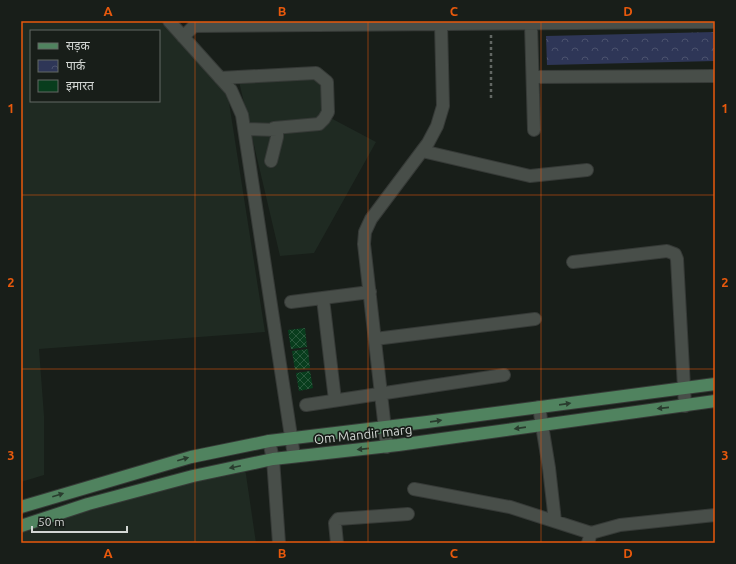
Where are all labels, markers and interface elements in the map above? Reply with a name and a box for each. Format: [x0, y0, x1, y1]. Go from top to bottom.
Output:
text: A [103, 4, 113, 18]
text: B [278, 4, 287, 18]
text: C [450, 4, 459, 18]
text: D [623, 4, 633, 18]
legend [30, 30, 160, 102]
text: सड़क [66, 39, 91, 53]
text: पार्क [66, 59, 86, 72]
text: इमारत [66, 79, 95, 93]
text: 1 [7, 101, 15, 115]
text: 1 [721, 101, 729, 115]
text: 2 [7, 275, 15, 289]
text: 2 [721, 275, 729, 289]
one-way arrow [559, 401, 571, 407]
one-way arrow [656, 405, 669, 411]
one-way arrow [430, 418, 442, 424]
street label: Om Mandir marg [313, 422, 413, 446]
one-way arrow [514, 425, 526, 431]
one-way arrow [357, 446, 369, 452]
text: 3 [7, 448, 15, 462]
text: 3 [721, 448, 729, 462]
one-way arrow [177, 456, 189, 462]
one-way arrow [229, 465, 241, 471]
one-way arrow [52, 492, 64, 498]
scale bar [32, 508, 127, 534]
text: 50 m [38, 515, 65, 528]
text: A [103, 546, 113, 560]
text: B [278, 546, 287, 560]
text: C [450, 546, 459, 560]
text: D [623, 546, 633, 560]

